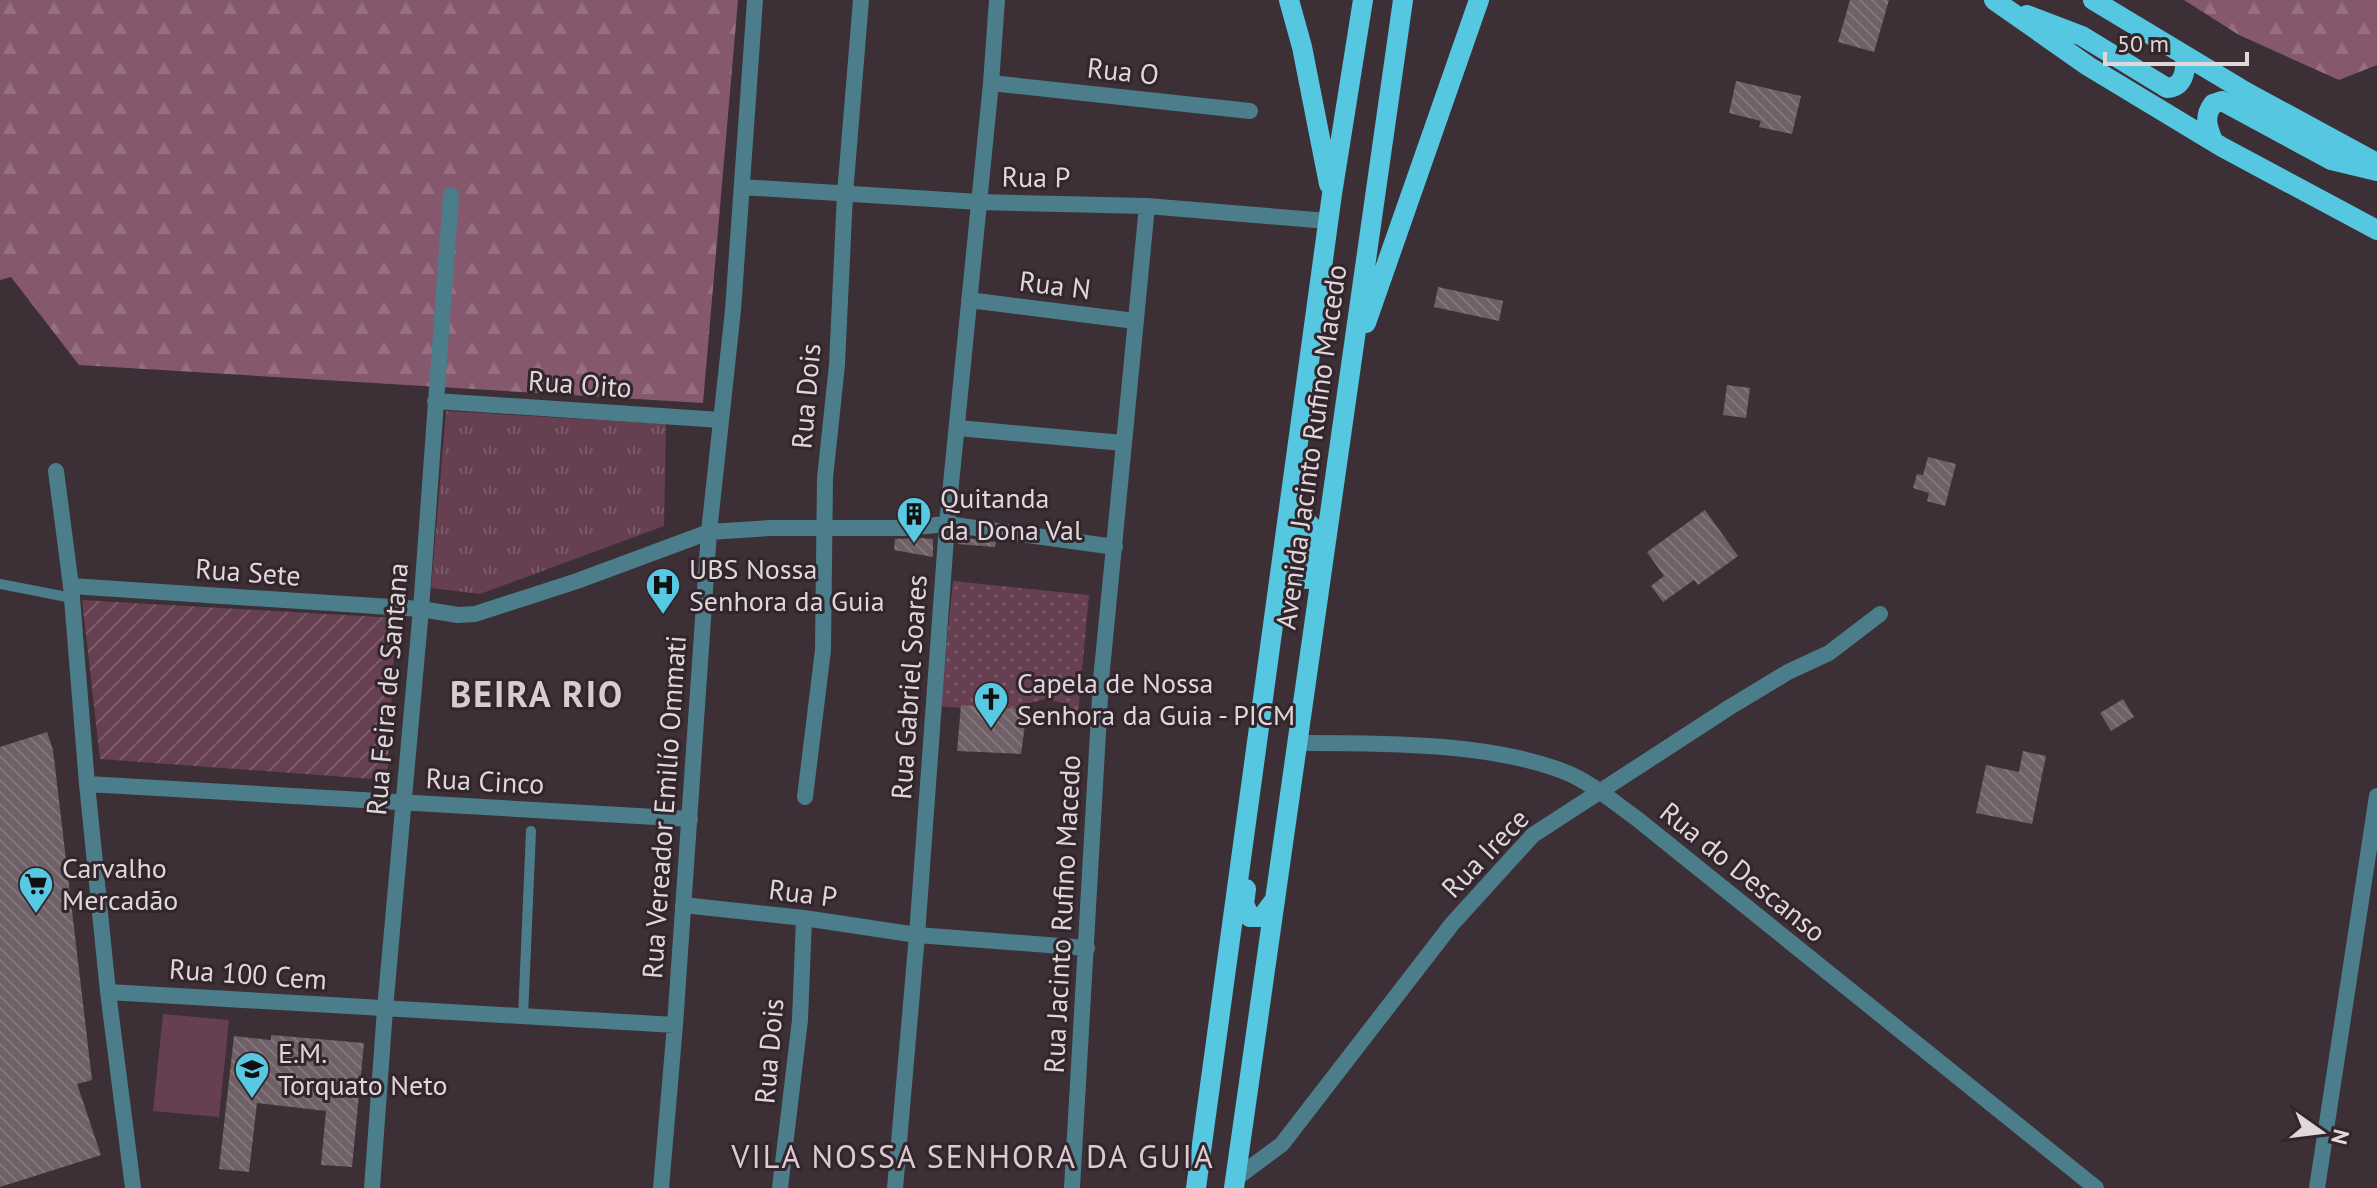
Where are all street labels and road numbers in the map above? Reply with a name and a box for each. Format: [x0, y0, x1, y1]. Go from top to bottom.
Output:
street label: Rua O [1085, 48, 1161, 93]
street label: Rua P [1001, 157, 1071, 196]
street label: Rua N [1017, 262, 1093, 307]
street label: Avenida Jacinto Rufino Macedo [1267, 262, 1354, 632]
street label: Rua Dois [782, 342, 829, 450]
street label: Rua Oito [527, 361, 633, 406]
street label: Rua Sete [194, 549, 302, 594]
street label: Rua Feira de Santana [357, 561, 416, 817]
street label: Rua Gabriel Soares [882, 573, 935, 801]
street label: Rua Vereador Emilío Ommati [633, 634, 694, 980]
street label: Rua Jacinto Rufino Macedo [1035, 754, 1088, 1074]
street label: Rua Cinco [425, 759, 545, 802]
street label: Rua do Descanso [1653, 793, 1834, 950]
street label: Rua Irece [1433, 800, 1536, 905]
street label: Rua P [767, 870, 839, 915]
street label: Rua 100 Cem [168, 950, 328, 997]
street label: Rua Dois [745, 997, 792, 1105]

